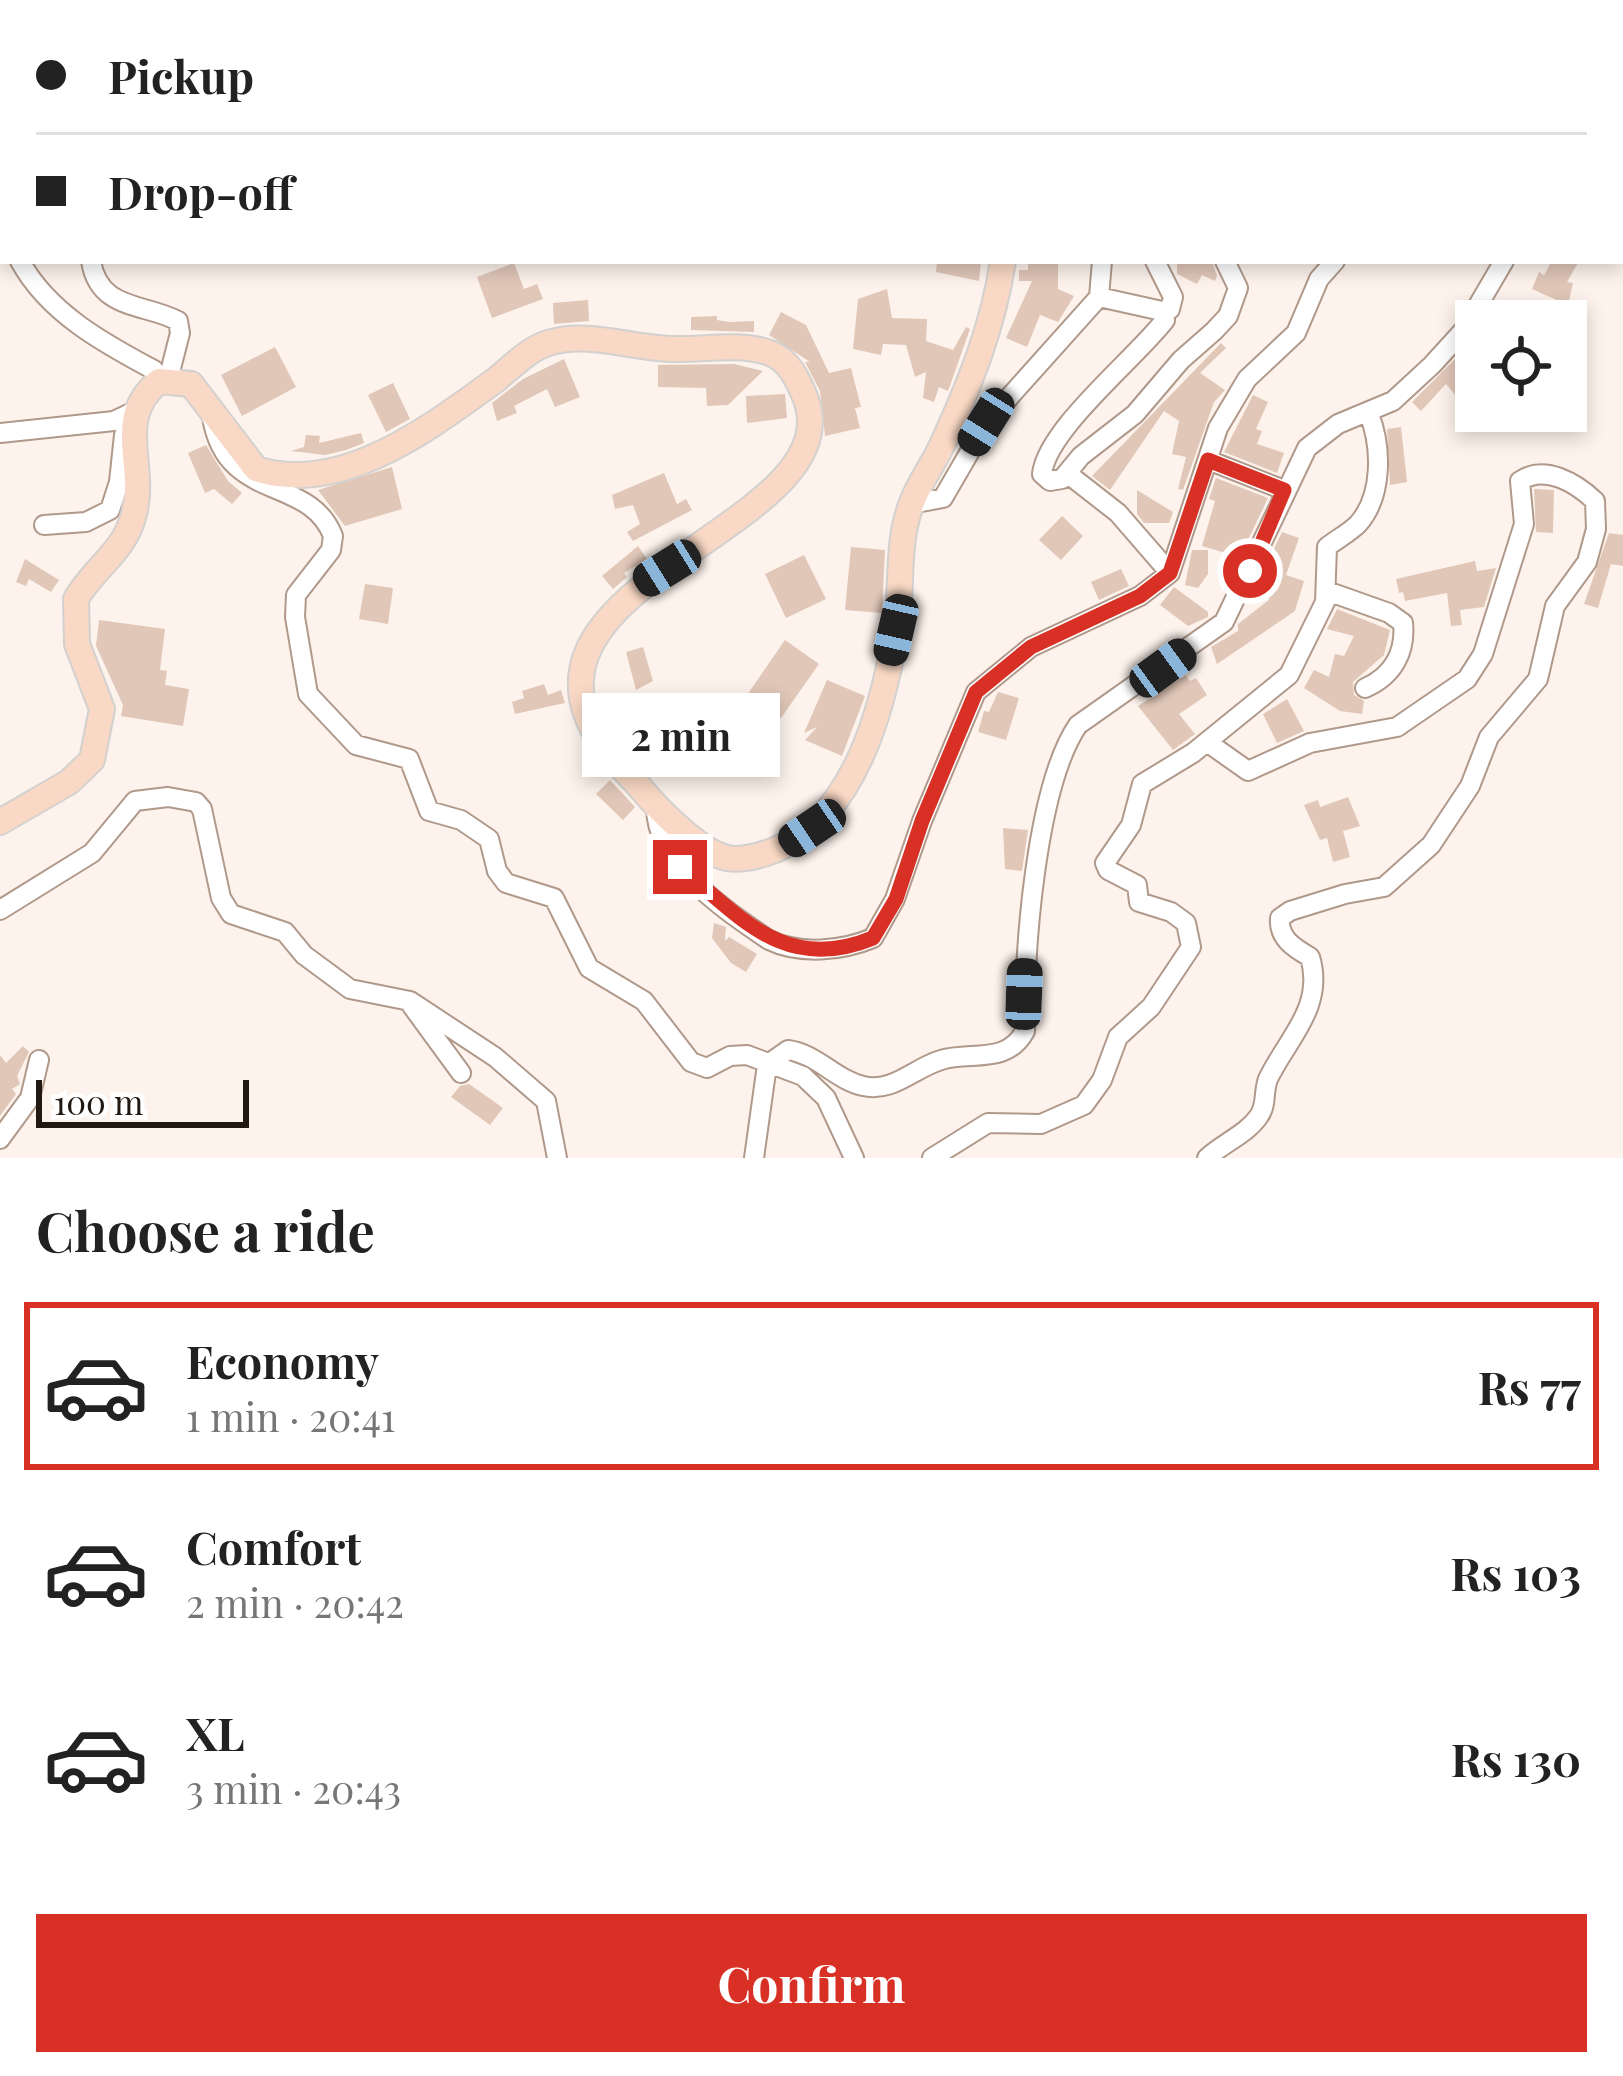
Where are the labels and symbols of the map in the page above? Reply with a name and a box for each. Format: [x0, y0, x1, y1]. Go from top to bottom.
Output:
car [952, 382, 1020, 462]
car [627, 534, 707, 602]
route start [1223, 544, 1277, 598]
car [870, 591, 922, 669]
car [1123, 632, 1203, 704]
callout: 2 min [581, 693, 779, 777]
car [772, 793, 852, 863]
route end [653, 840, 707, 894]
car [1005, 957, 1043, 1031]
scale bar [36, 1074, 249, 1127]

